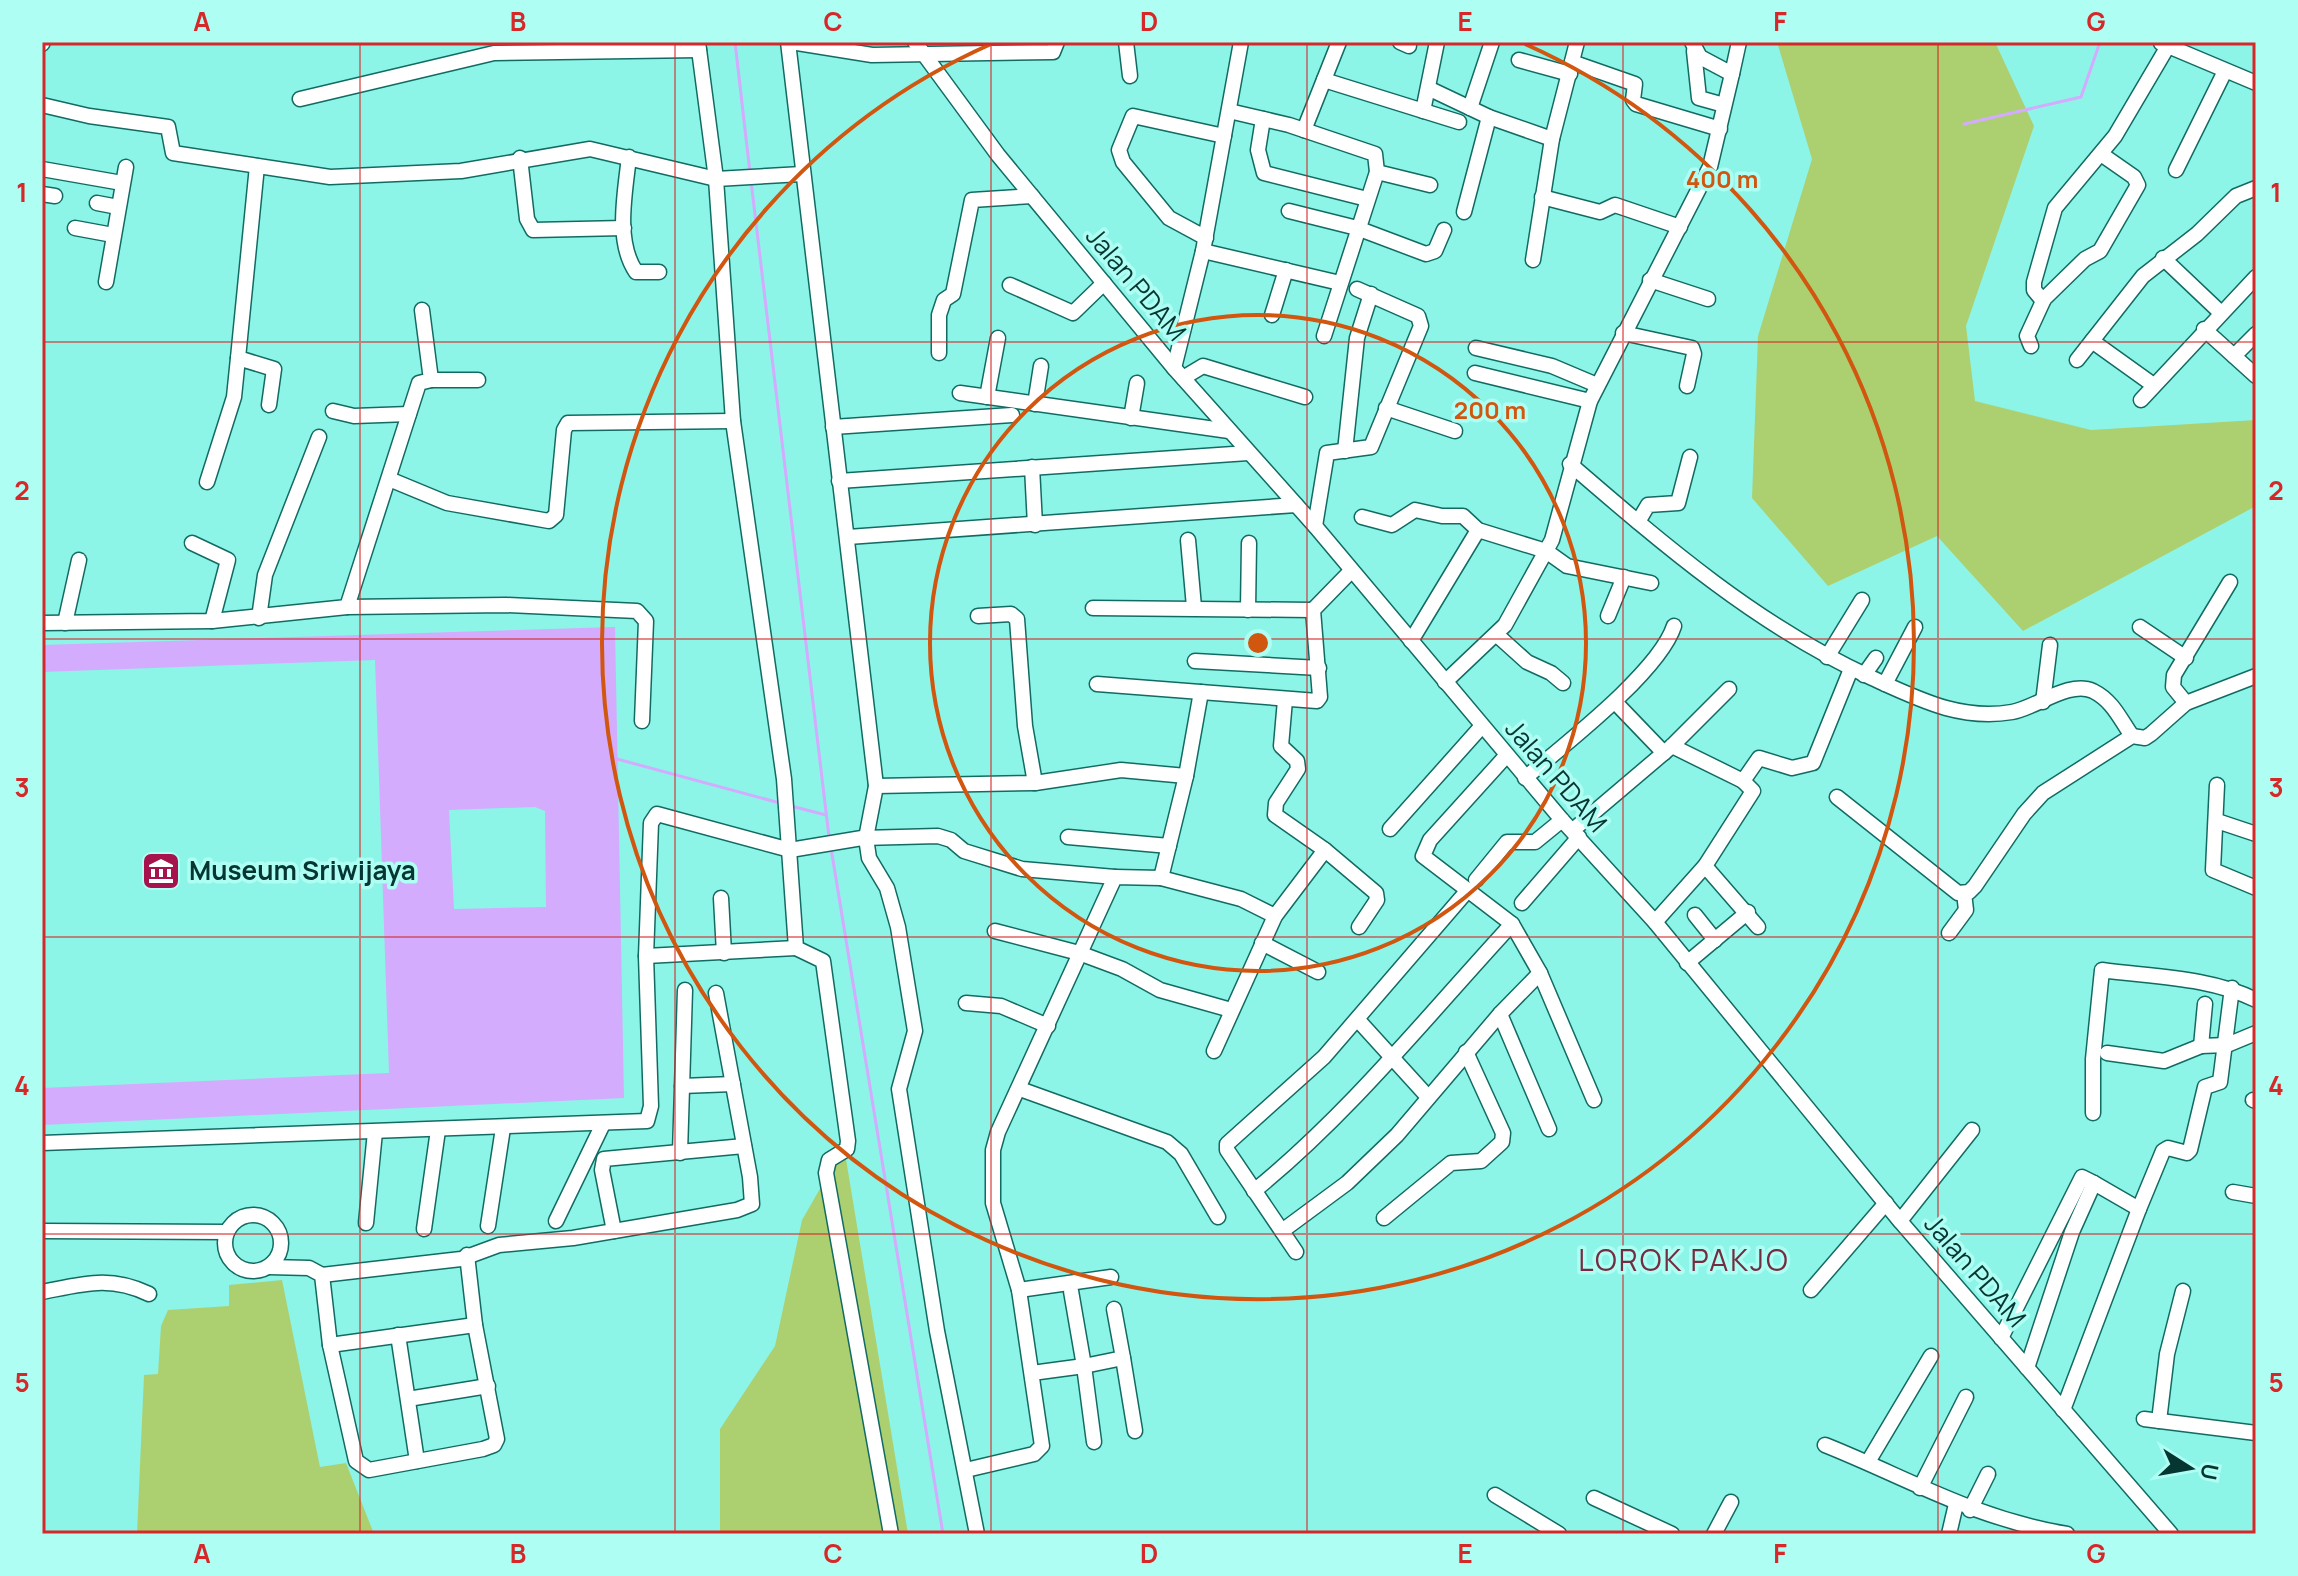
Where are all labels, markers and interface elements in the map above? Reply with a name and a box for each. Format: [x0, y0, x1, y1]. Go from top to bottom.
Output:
text: A [193, 3, 211, 39]
text: B [510, 3, 526, 39]
text: C [823, 3, 843, 39]
text: D [1140, 3, 1158, 39]
text: E [1457, 3, 1473, 39]
text: F [1773, 3, 1787, 39]
text: G [2086, 3, 2106, 39]
text: 400 m [1686, 162, 1758, 195]
text: 1 [16, 174, 28, 210]
text: 1 [2270, 174, 2282, 210]
street label: Jalan PDAM [1078, 219, 1195, 348]
text: 200 m [1454, 393, 1526, 426]
text: 2 [14, 472, 30, 508]
text: 2 [2268, 472, 2284, 508]
centre of rings [1244, 629, 1272, 657]
street label: Jalan PDAM [1498, 711, 1616, 839]
text: 3 [14, 769, 30, 805]
text: 3 [2268, 769, 2284, 805]
museum icon: Museum Sriwijaya [140, 850, 182, 892]
place label: Museum Sriwijaya [189, 852, 416, 888]
text: 4 [14, 1067, 30, 1103]
text: 4 [2268, 1067, 2284, 1103]
street label: Jalan PDAM [1917, 1206, 2035, 1334]
district label: LOROK PAKJO [1578, 1239, 1790, 1280]
text: 5 [14, 1364, 30, 1400]
text: 5 [2268, 1364, 2284, 1400]
north arrow [2150, 1428, 2230, 1508]
text: U [2193, 1461, 2226, 1482]
text: A [193, 1535, 211, 1571]
text: B [510, 1535, 526, 1571]
text: C [823, 1535, 843, 1571]
text: D [1140, 1535, 1158, 1571]
text: E [1457, 1535, 1473, 1571]
text: F [1773, 1535, 1787, 1571]
text: G [2086, 1535, 2106, 1571]

